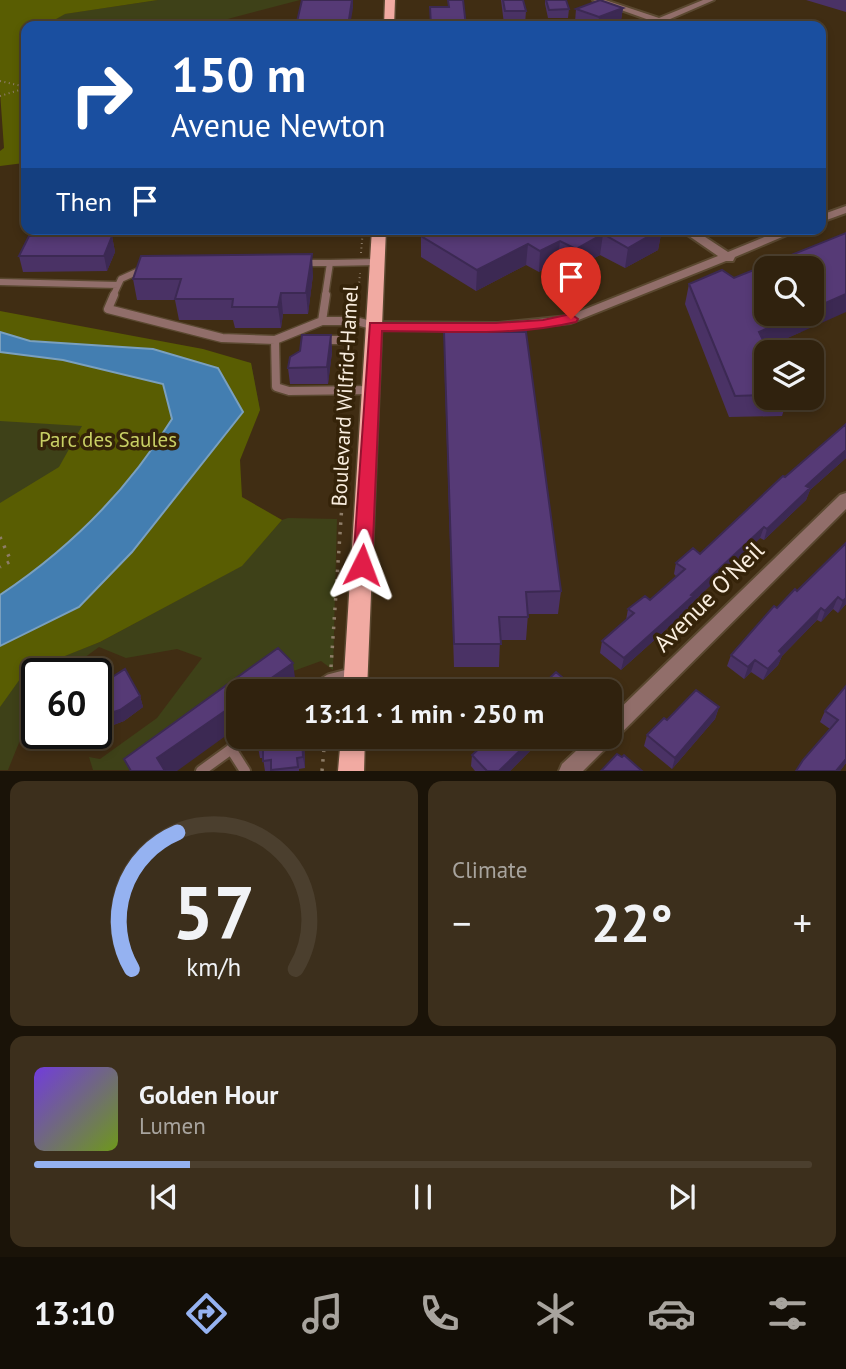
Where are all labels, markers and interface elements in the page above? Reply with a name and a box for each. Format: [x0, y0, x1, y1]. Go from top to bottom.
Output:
text: 150 m [171, 42, 306, 106]
icon: right [56, 49, 147, 140]
text: Avenue Newton [171, 104, 386, 146]
icon: arrive [126, 182, 164, 220]
text: Then [56, 185, 112, 218]
pin [541, 247, 601, 319]
map controls [754, 256, 824, 410]
button: search [754, 256, 824, 326]
icon: arrive [552, 258, 590, 296]
street label: Boulevard Wilfrid-Hamel [325, 285, 364, 507]
button: layers [754, 340, 824, 410]
park label: Parc des Saules [39, 426, 177, 453]
position arrow [325, 528, 399, 602]
street label: Avenue O'Neil [647, 535, 770, 658]
speed limit sign: 60 [21, 658, 112, 749]
text: 13:11 · 1 min · 250 m [304, 697, 544, 730]
text: Climate [452, 855, 527, 884]
text: 57 [173, 866, 255, 960]
text: 22° [591, 889, 673, 956]
text: − [452, 898, 471, 947]
text: + [793, 898, 812, 947]
text: km/h [187, 951, 241, 983]
text: Golden Hour [139, 1078, 278, 1111]
text: Lumen [139, 1111, 206, 1140]
icon: previous [145, 1178, 183, 1216]
icon: pause [404, 1178, 442, 1216]
icon: next [663, 1178, 701, 1216]
icon: directions [182, 1289, 231, 1338]
icon: music [298, 1289, 347, 1338]
icon: phone [415, 1289, 464, 1338]
icon: climate [531, 1289, 580, 1338]
icon: car [647, 1289, 696, 1338]
icon: filters [763, 1289, 812, 1338]
text: 13:10 [34, 1292, 115, 1334]

